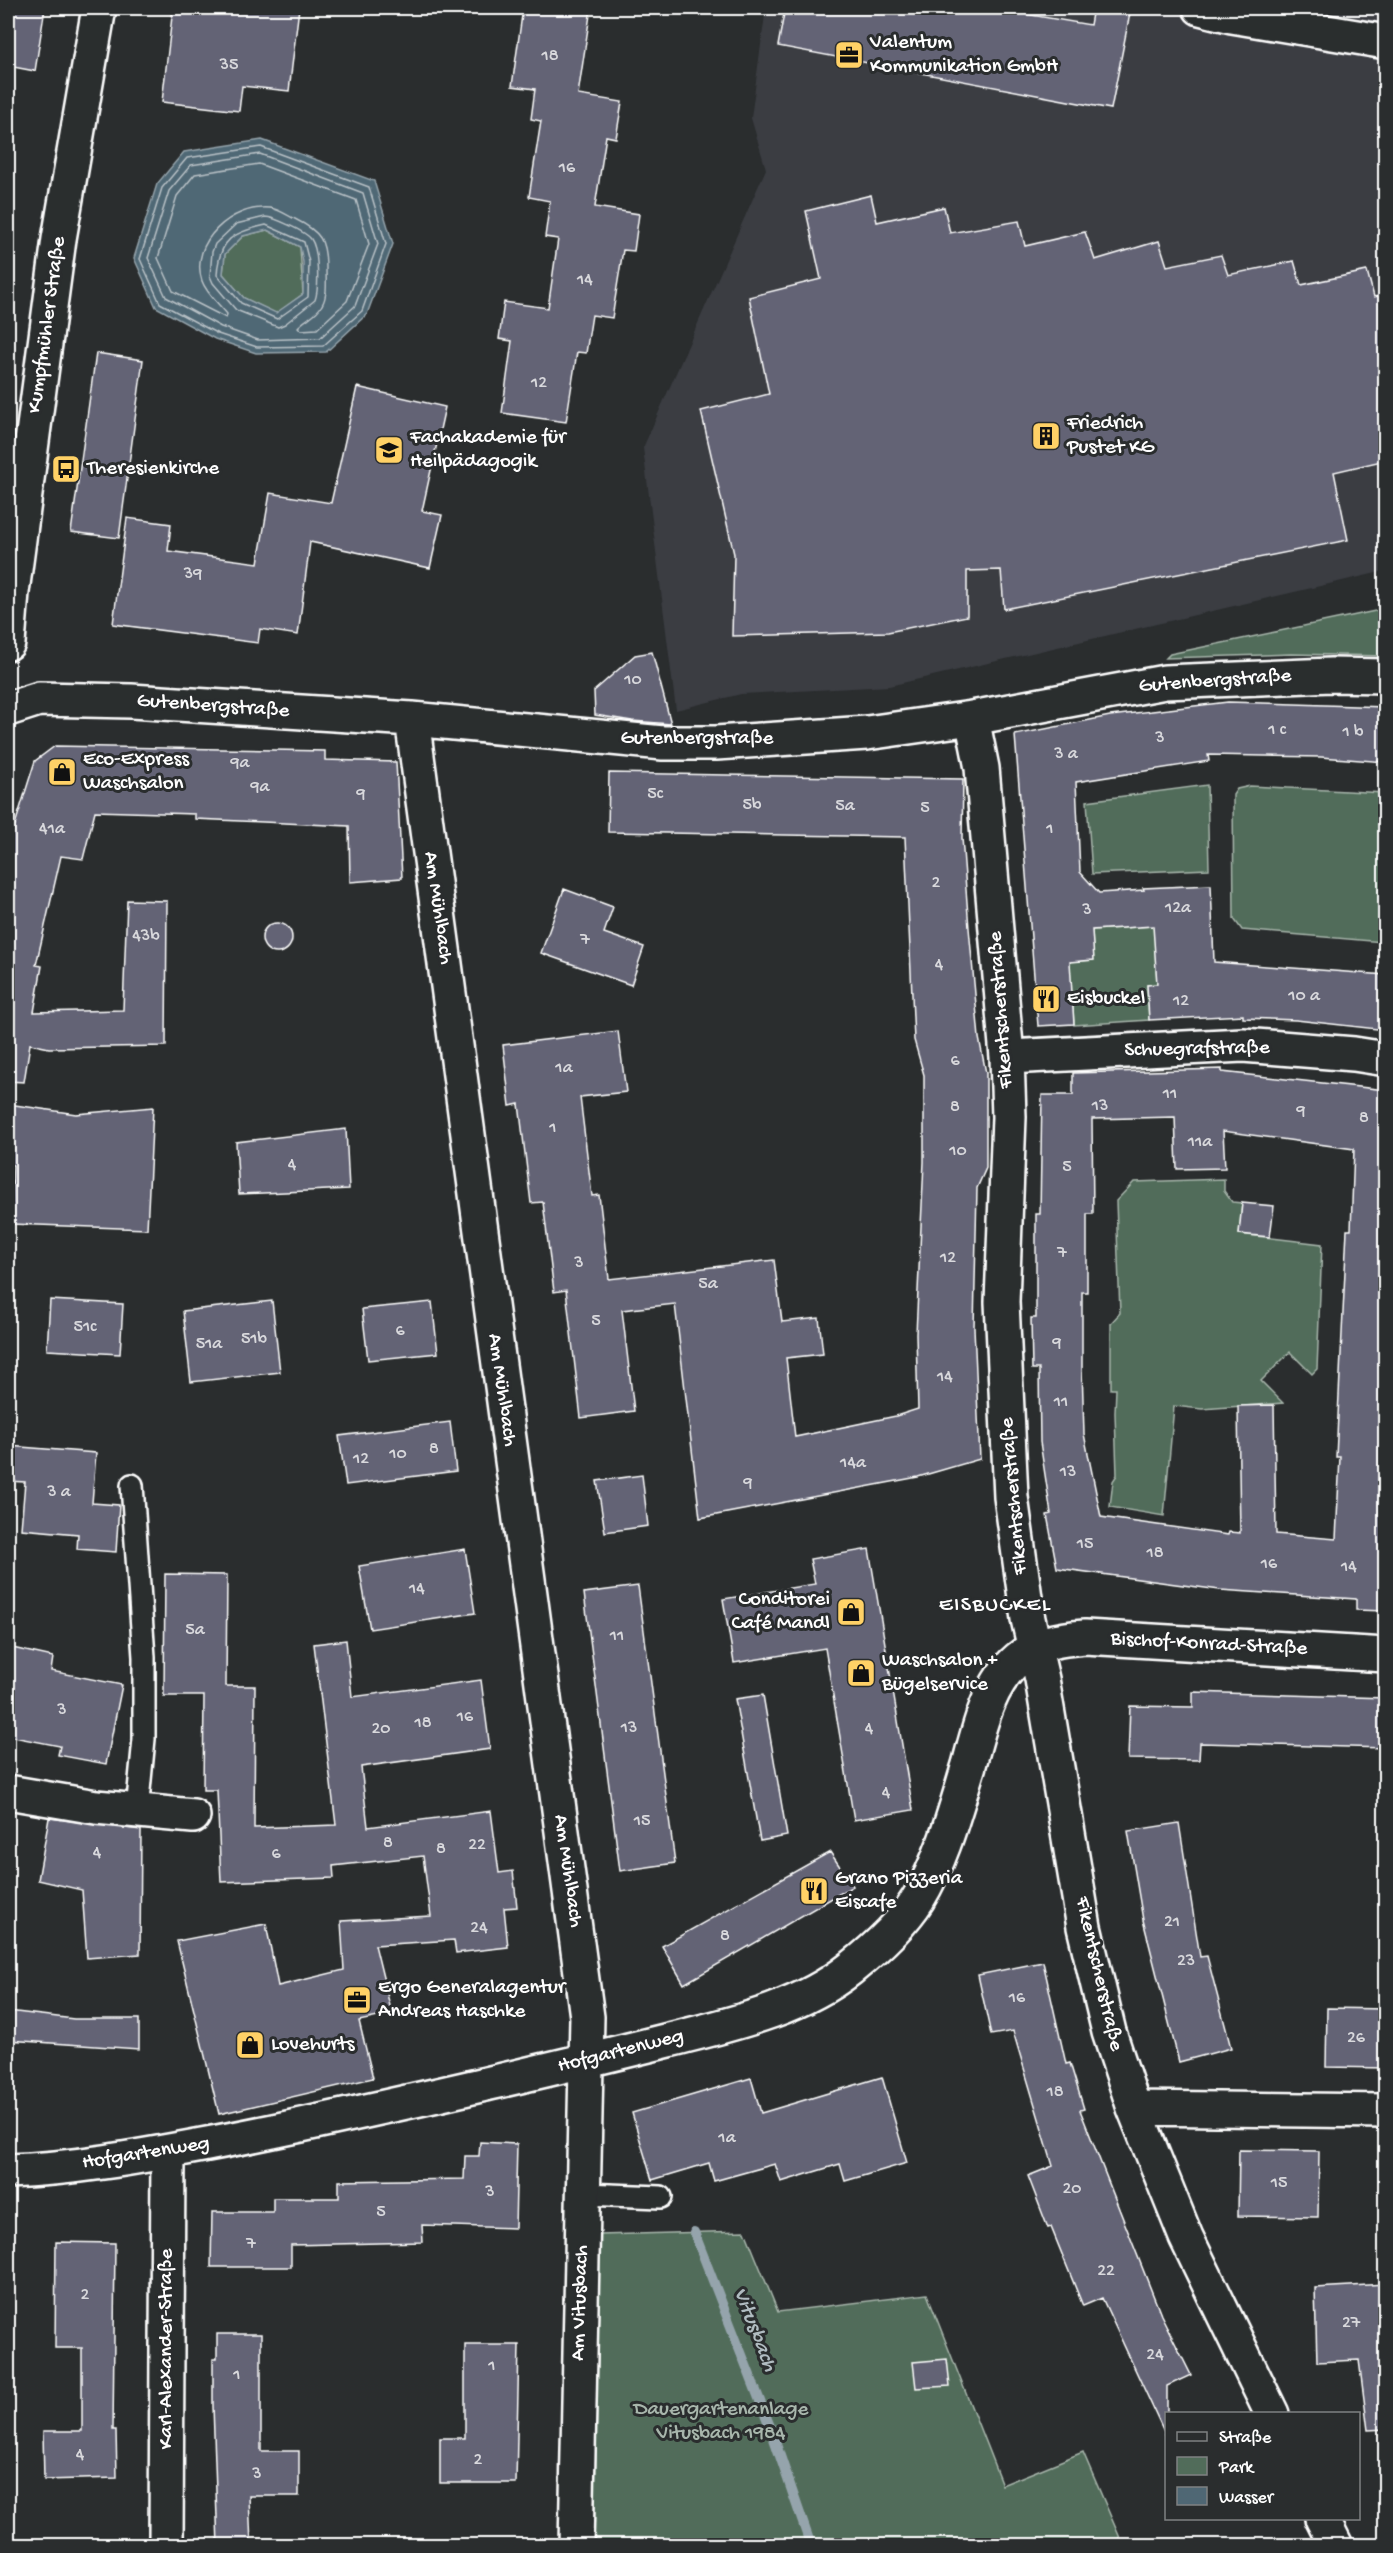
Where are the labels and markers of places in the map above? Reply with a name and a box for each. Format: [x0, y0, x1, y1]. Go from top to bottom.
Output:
place label: Valentum Kommunikation GmbH [869, 31, 1059, 80]
office icon: Valentum Kommunikation GmbH [833, 39, 865, 71]
place label: Friedrich Pustet KG [1066, 412, 1155, 461]
building icon: Friedrich Pustet KG [1030, 420, 1062, 452]
place label: Fachakademie für Heilpädagogik [409, 426, 567, 475]
school or university icon: Fachakademie für Heilpädagogik [373, 434, 405, 466]
bus stop icon: Theresienkirche [50, 453, 82, 485]
place label: Theresienkirche [86, 457, 220, 482]
place label: Eco-Express Waschsalon [83, 748, 190, 797]
shop icon: Eco-Express Waschsalon [46, 756, 78, 788]
restaurant icon: Eisbuckel [1030, 983, 1062, 1015]
place label: Eisbuckel [1067, 987, 1145, 1012]
place label: Conditorei Café Mandl [732, 1588, 830, 1637]
shop icon: Conditorei Café Mandl [835, 1596, 867, 1628]
place label: Waschsalon + Bügelservice [881, 1649, 998, 1698]
shop icon: Waschsalon + Bügelservice [845, 1657, 877, 1689]
place label: Grano Pizzeria Eiscafe [835, 1867, 964, 1916]
restaurant icon: Grano Pizzeria Eiscafe [798, 1875, 830, 1907]
place label: Ergo Generalagentur Andreas Haschke [378, 1976, 567, 2025]
office icon: Ergo Generalagentur Andreas Haschke [341, 1984, 373, 2016]
shop icon: Lovehurts [234, 2029, 266, 2061]
place label: Lovehurts [271, 2033, 356, 2058]

